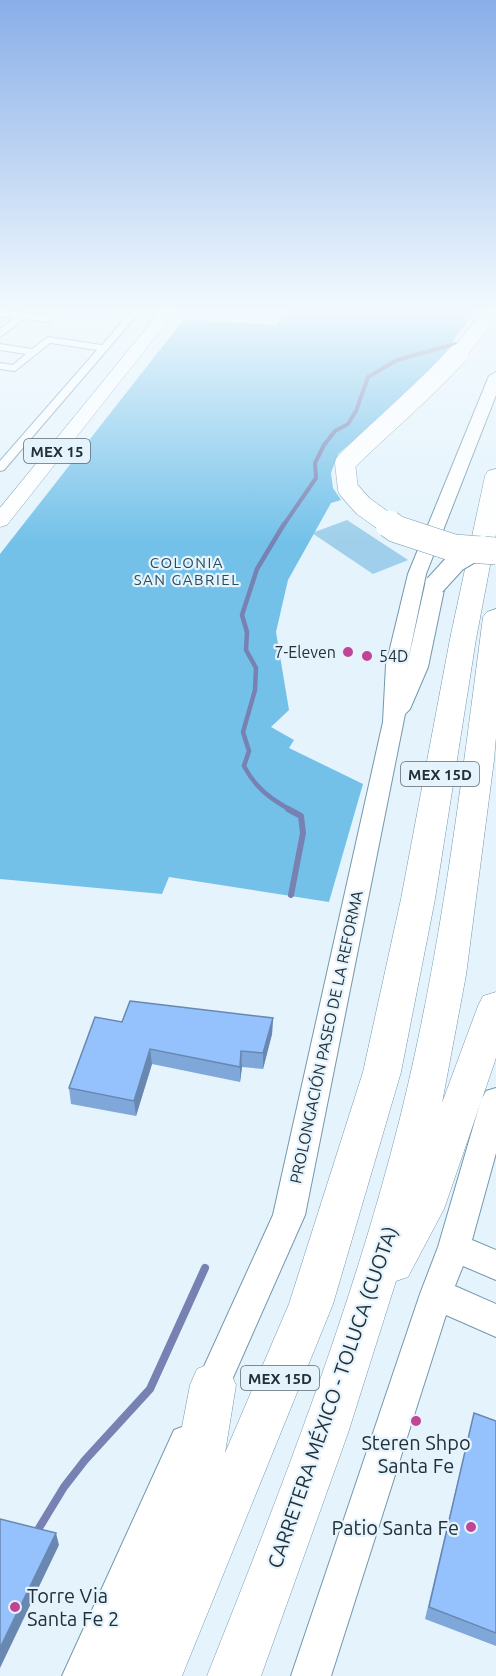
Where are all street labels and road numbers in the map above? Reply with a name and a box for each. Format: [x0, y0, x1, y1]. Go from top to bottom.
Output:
road number: MEX 15 [24, 439, 90, 463]
road number: MEX 15D [401, 762, 479, 786]
street label: PROLONGACIÓN PASEO DE LA REFORMA [285, 888, 366, 1185]
street label: CARRETERA MÉXICO - TOLUCA (CUOTA) [263, 1223, 401, 1571]
road number: MEX 15D [241, 1366, 319, 1390]

